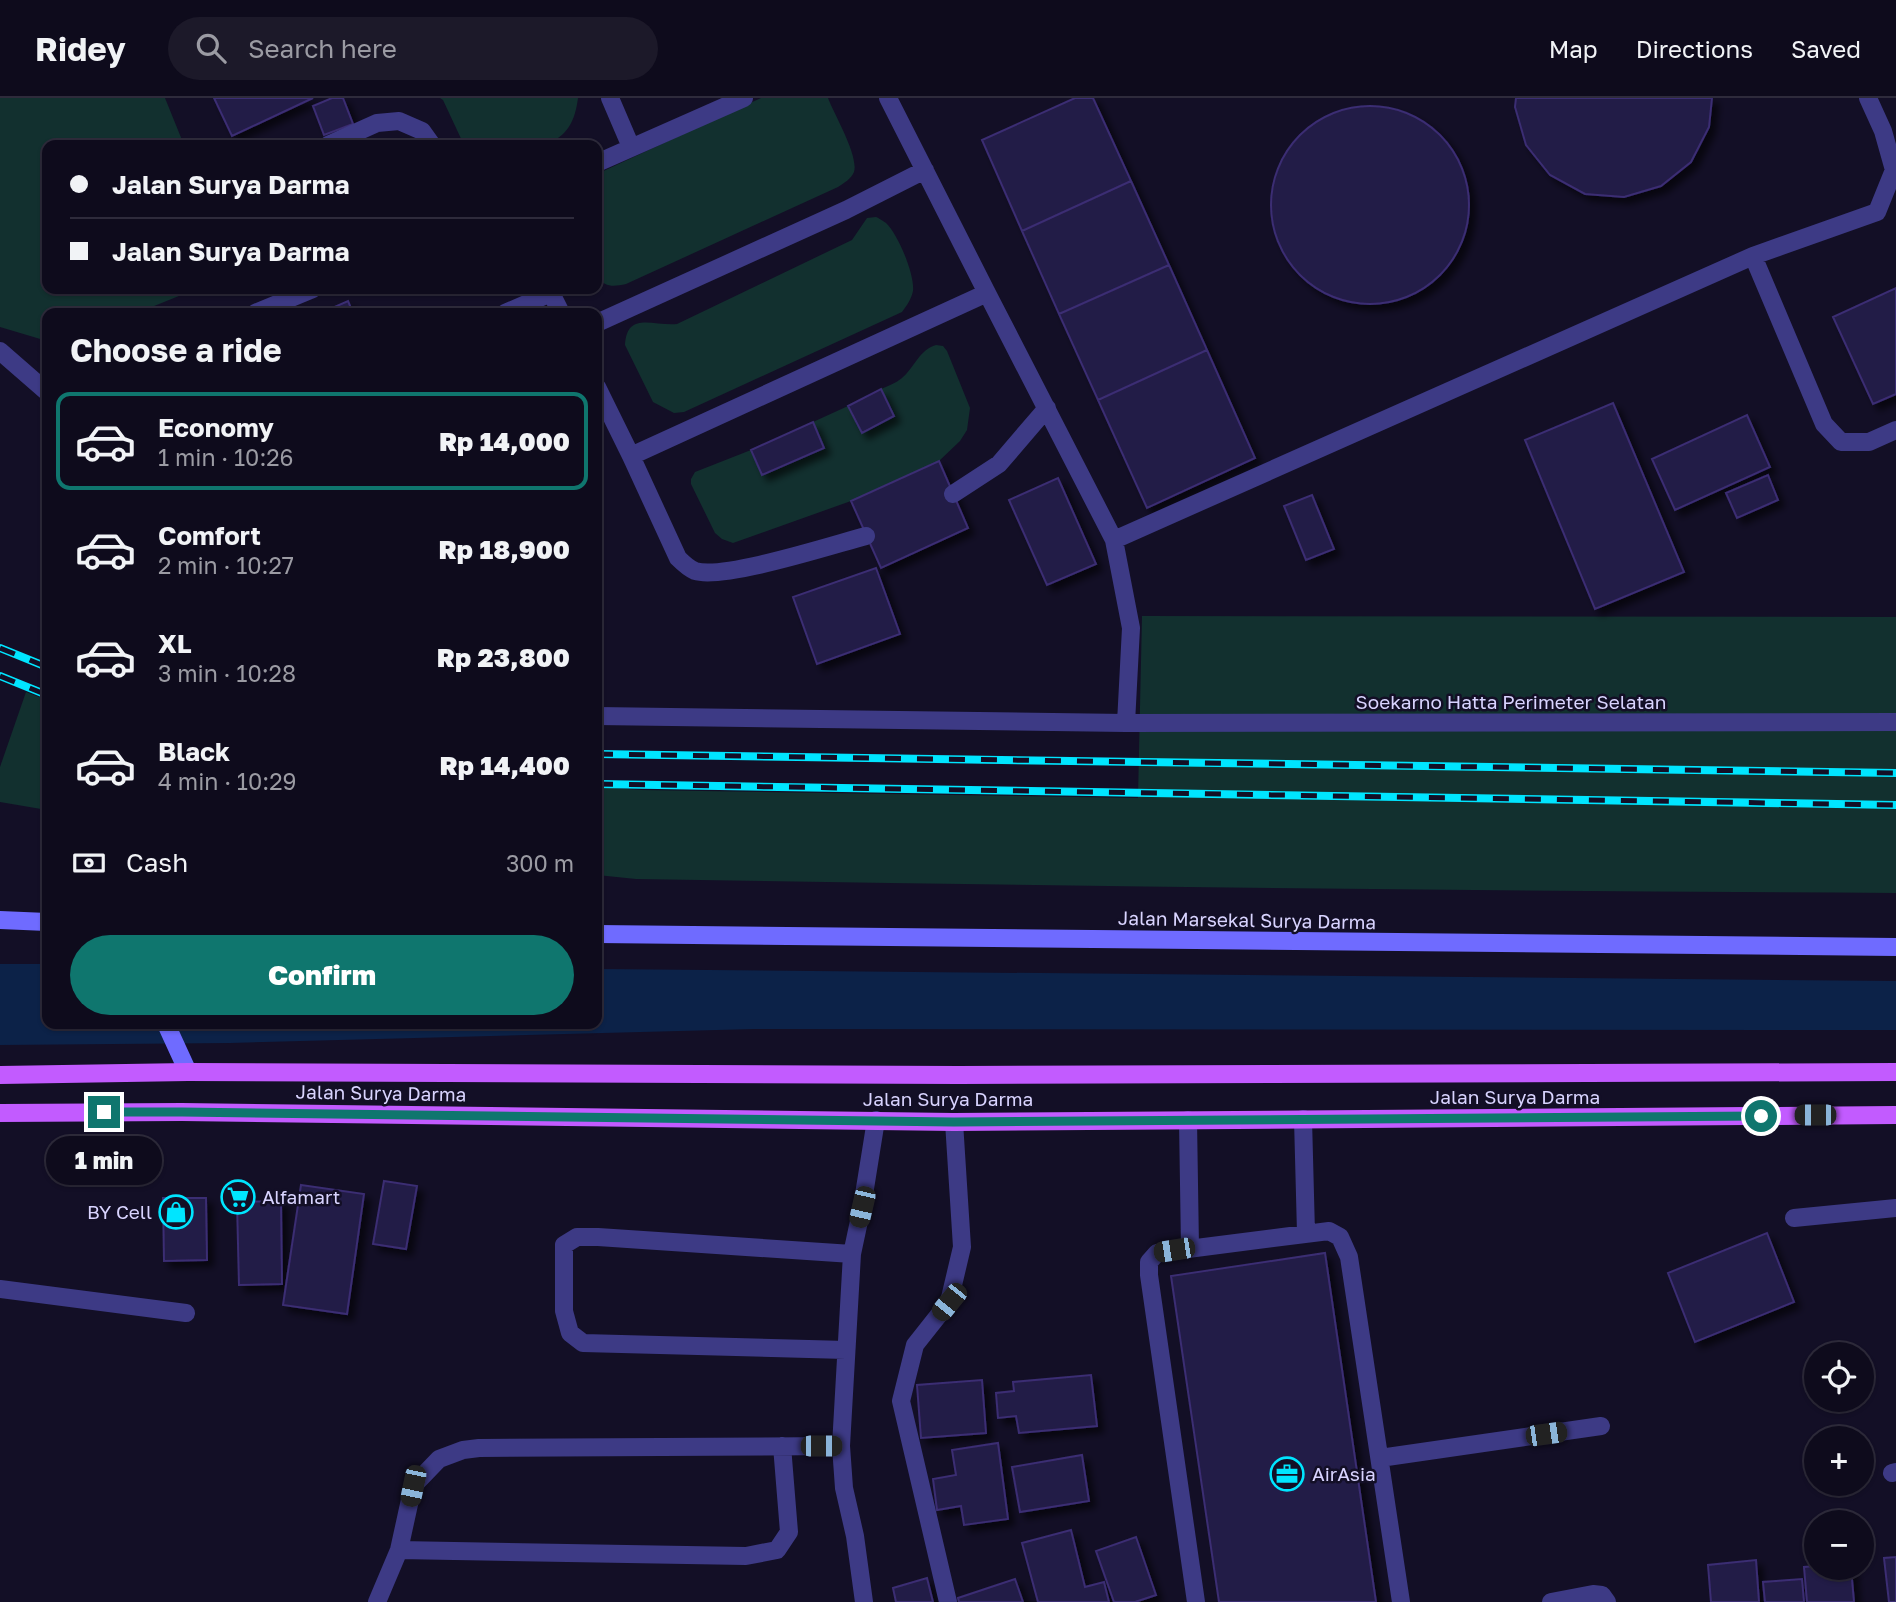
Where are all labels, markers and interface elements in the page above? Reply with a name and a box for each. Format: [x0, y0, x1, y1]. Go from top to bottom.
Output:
search box [168, 17, 658, 80]
text: Ridey [35, 29, 126, 68]
icon: search [192, 29, 230, 67]
text: Search here [248, 33, 397, 64]
text: Map [1549, 34, 1598, 63]
text: Directions [1636, 34, 1753, 63]
text: Saved [1791, 34, 1861, 63]
text: Jalan Surya Darma [112, 169, 350, 200]
text: Jalan Surya Darma [112, 236, 350, 267]
text: Choose a ride [70, 331, 282, 369]
icon: car [74, 410, 137, 473]
text: Economy [158, 412, 274, 443]
text: Rp 14,000 [439, 426, 570, 457]
text: 1 min · 10:26 [158, 443, 294, 471]
icon: car [74, 518, 137, 581]
text: Comfort [158, 520, 261, 551]
text: Rp 18,900 [439, 534, 570, 565]
text: 2 min · 10:27 [158, 551, 294, 579]
icon: car [74, 626, 137, 689]
text: XL [158, 628, 192, 659]
text: Rp 23,800 [437, 642, 570, 673]
text: 3 min · 10:28 [158, 659, 296, 687]
street label: Soekarno Hatta Perimeter Selatan [1356, 690, 1666, 713]
icon: car [74, 734, 137, 797]
text: Black [158, 736, 230, 767]
text: Rp 14,400 [440, 750, 570, 781]
text: 4 min · 10:29 [158, 767, 296, 795]
icon: cash [70, 844, 108, 882]
text: Cash [126, 847, 188, 878]
text: 300 m [506, 849, 574, 877]
street label: Jalan Marsekal Surya Darma [1118, 906, 1376, 933]
button: Confirm [70, 935, 574, 1015]
street label: Jalan Surya Darma [295, 1080, 467, 1105]
street label: Jalan Surya Darma [1430, 1085, 1600, 1108]
street label: Jalan Surya Darma [863, 1087, 1033, 1110]
route end [88, 1096, 120, 1128]
route start [1745, 1100, 1777, 1132]
car [1795, 1105, 1837, 1126]
callout: 1 min [46, 1136, 162, 1186]
text: 1 min [75, 1146, 133, 1174]
supermarket icon: Alfamart [219, 1178, 257, 1216]
car [848, 1184, 877, 1230]
place label: Alfamart [262, 1185, 340, 1208]
shop icon: BY Cell [157, 1193, 195, 1231]
place label: BY Cell [87, 1200, 152, 1223]
car [1152, 1236, 1197, 1264]
car [928, 1279, 971, 1325]
map controls [1804, 1342, 1874, 1580]
button: locate [1804, 1342, 1874, 1412]
car [1524, 1421, 1569, 1447]
button: + [1804, 1426, 1874, 1496]
car [801, 1436, 843, 1457]
office icon: AirAsia [1268, 1455, 1306, 1493]
place label: AirAsia [1312, 1462, 1376, 1485]
car [399, 1463, 428, 1509]
button: − [1804, 1510, 1874, 1580]

